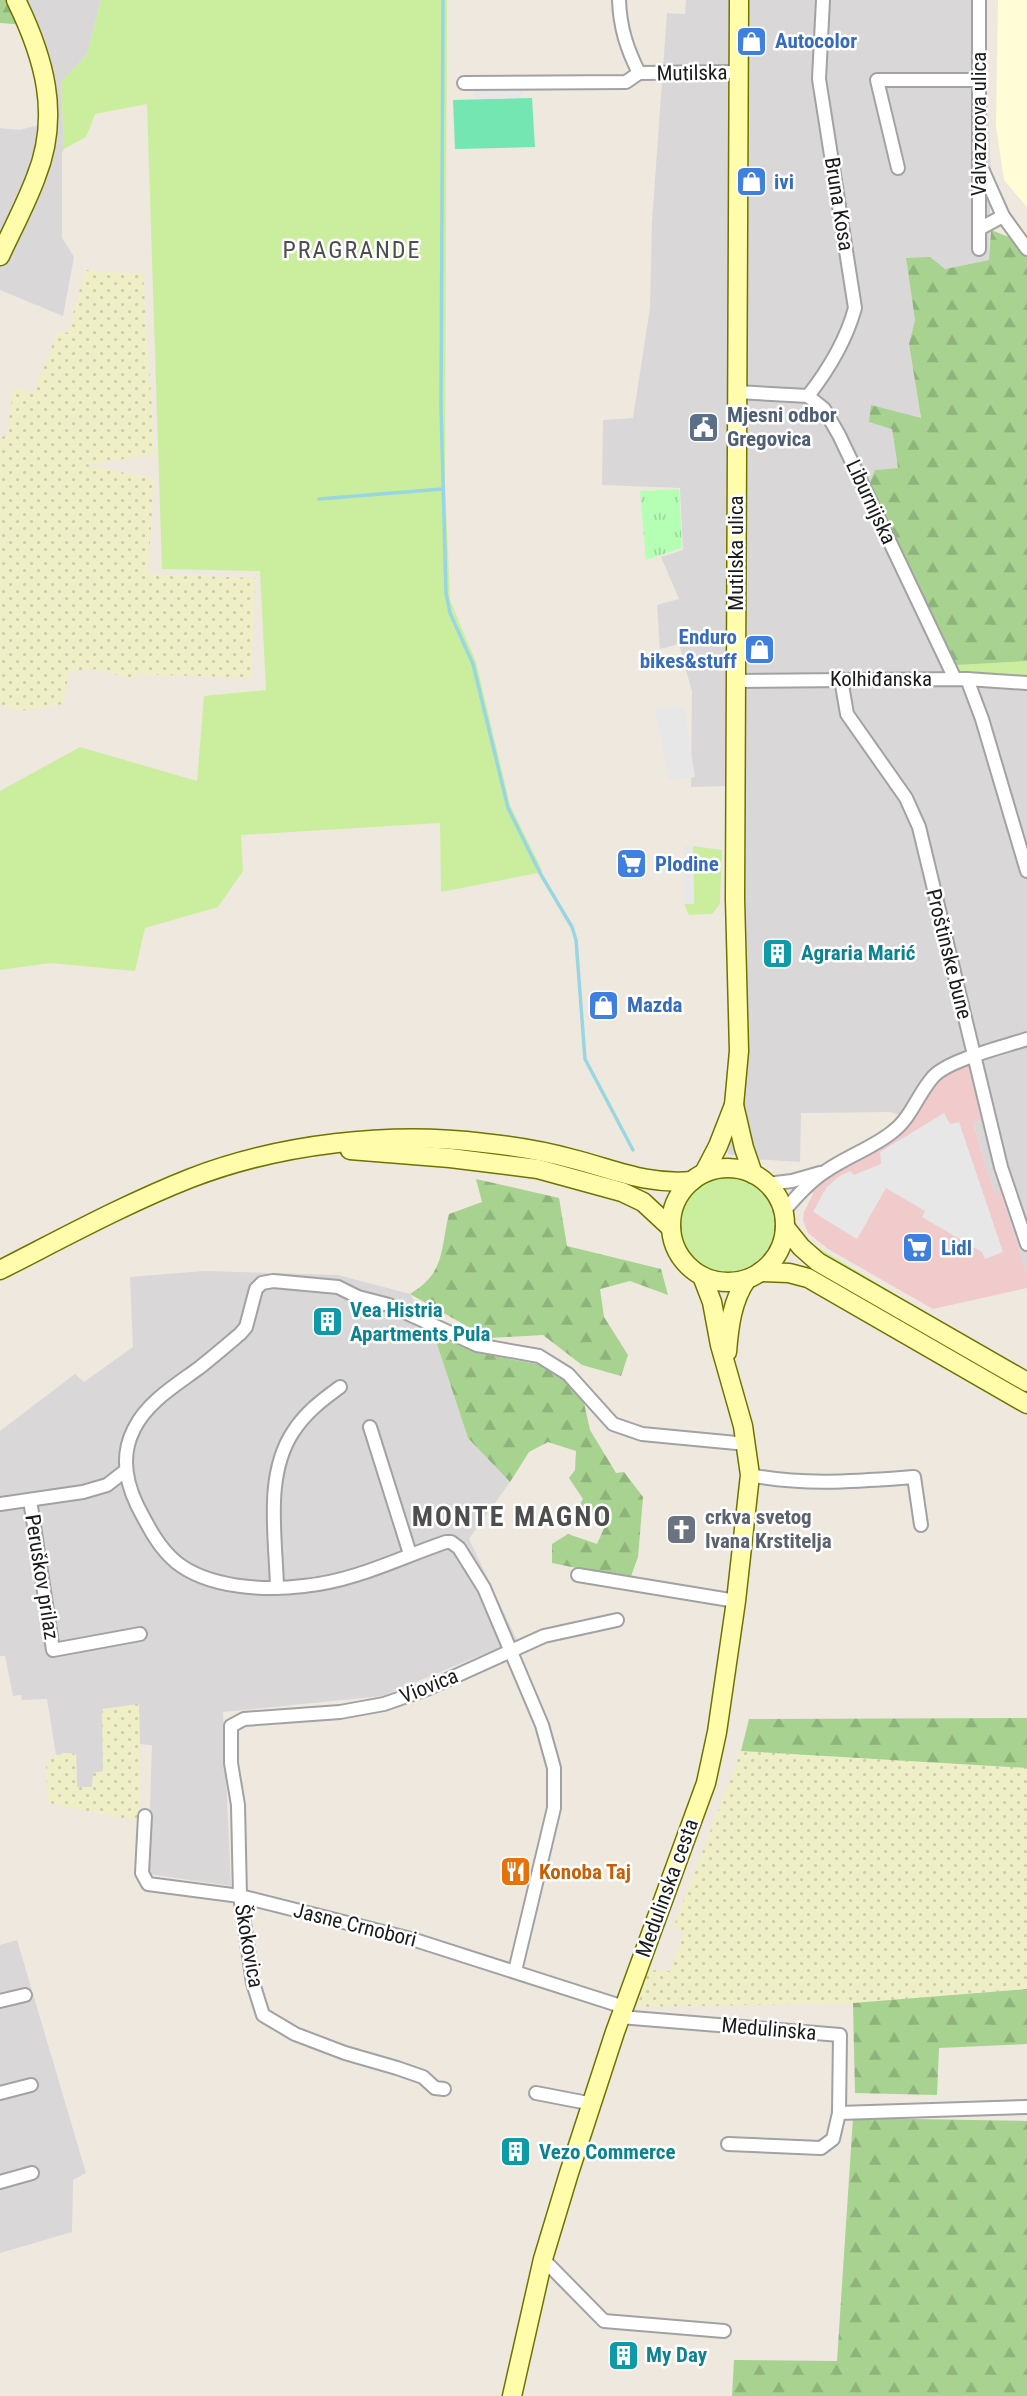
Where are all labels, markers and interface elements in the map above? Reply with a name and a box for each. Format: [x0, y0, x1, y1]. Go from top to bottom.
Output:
shop icon: Autocolor [735, 24, 769, 58]
place label: Autocolor [775, 29, 857, 53]
street label: Valvazorova ulica [967, 52, 991, 196]
street label: Mutilska [656, 60, 728, 86]
street label: Bruna Kosa [820, 155, 858, 253]
shop icon: ivi [734, 165, 768, 199]
place label: ivi [774, 170, 794, 194]
district label: PRAGRANDE [282, 236, 422, 264]
place label: Mjesni odbor Gregovica [727, 403, 837, 451]
public building icon: Mjesni odbor Gregovica [687, 410, 721, 444]
street label: Liburnijska [841, 456, 901, 548]
street label: Mutilska ulica [724, 495, 748, 611]
place label: Enduro bikes&stuff [640, 625, 737, 673]
shop icon: Enduro bikes&stuff [743, 632, 777, 666]
street label: Kolhiđanska [830, 667, 932, 691]
supermarket icon: Plodine [615, 847, 649, 881]
place label: Plodine [655, 852, 719, 876]
street label: Proštinske bune [921, 886, 977, 1022]
building icon: Agraria Marić [761, 936, 795, 970]
place label: Agraria Marić [801, 941, 916, 965]
shop icon: Mazda [587, 988, 621, 1022]
place label: Mazda [627, 993, 683, 1017]
supermarket icon: Lidl [901, 1231, 935, 1265]
place label: Lidl [941, 1236, 972, 1260]
place label: Vea Histria Apartments Pula [350, 1298, 491, 1346]
building icon: Vea Histria Apartments Pula [310, 1305, 344, 1339]
district label: MONTE MAGNO [412, 1500, 612, 1533]
place label: crkva svetog Ivana Krstitelja [705, 1505, 832, 1553]
street label: Peruškov prilaz [20, 1512, 64, 1642]
church icon: crkva svetog Ivana Krstitelja [665, 1512, 699, 1546]
street label: Viovica [396, 1664, 462, 1708]
street label: Medulinska cesta [631, 1816, 703, 1960]
restaurant icon: Konoba Taj [499, 1855, 533, 1889]
place label: Konoba Taj [539, 1860, 631, 1884]
street label: Jasne Crnobori [291, 1898, 419, 1952]
street label: Škokovica [230, 1902, 268, 1990]
street label: Medulinska [721, 2013, 817, 2045]
building icon: Vezo Commerce [499, 2135, 533, 2169]
place label: Vezo Commerce [539, 2140, 675, 2164]
building icon: My Day [606, 2338, 640, 2372]
place label: My Day [646, 2343, 708, 2367]

